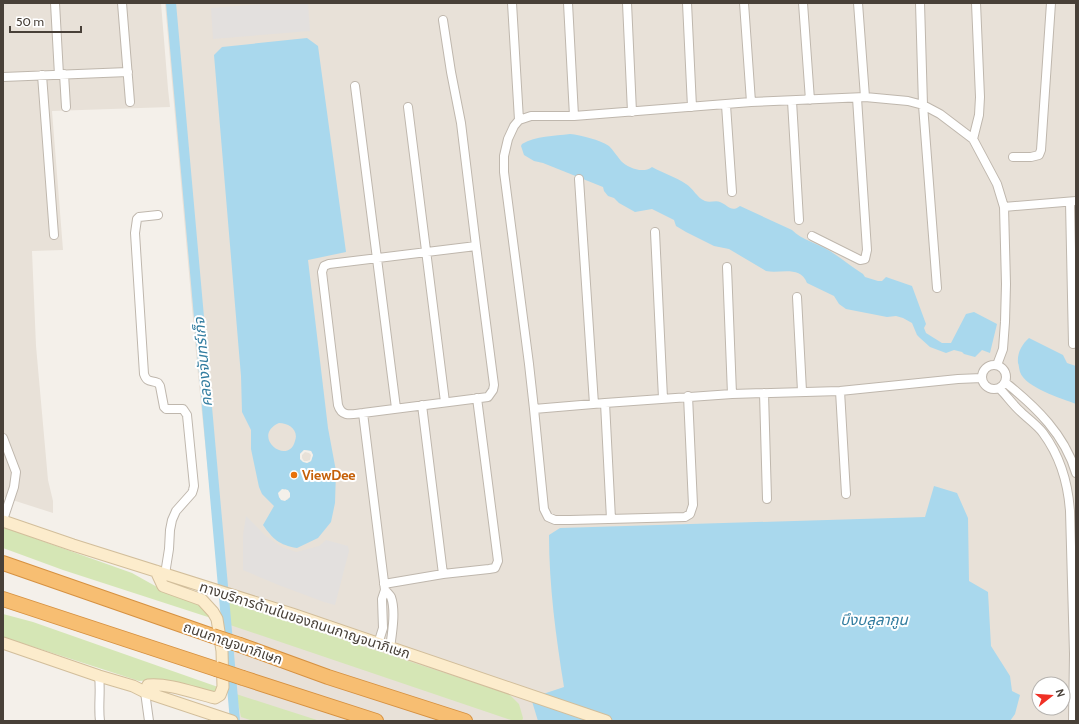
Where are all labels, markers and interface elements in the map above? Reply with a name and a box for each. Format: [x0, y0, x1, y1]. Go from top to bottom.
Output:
scale bar [10, 8, 81, 34]
text: 50 m [16, 14, 44, 29]
water label: คลองจันทร์เก็จ [190, 316, 216, 407]
place label: ViewDee [302, 466, 356, 484]
marker: ViewDee [289, 470, 299, 480]
street label: ทางบริการด้านในของถนนกาญจนาภิเษก [198, 578, 412, 662]
water label: บึงบลูลากูน [840, 611, 909, 629]
street label: ถนนกาญจนาภิเษก [181, 618, 285, 668]
north arrow [1031, 676, 1071, 716]
text: N [1053, 687, 1068, 699]

